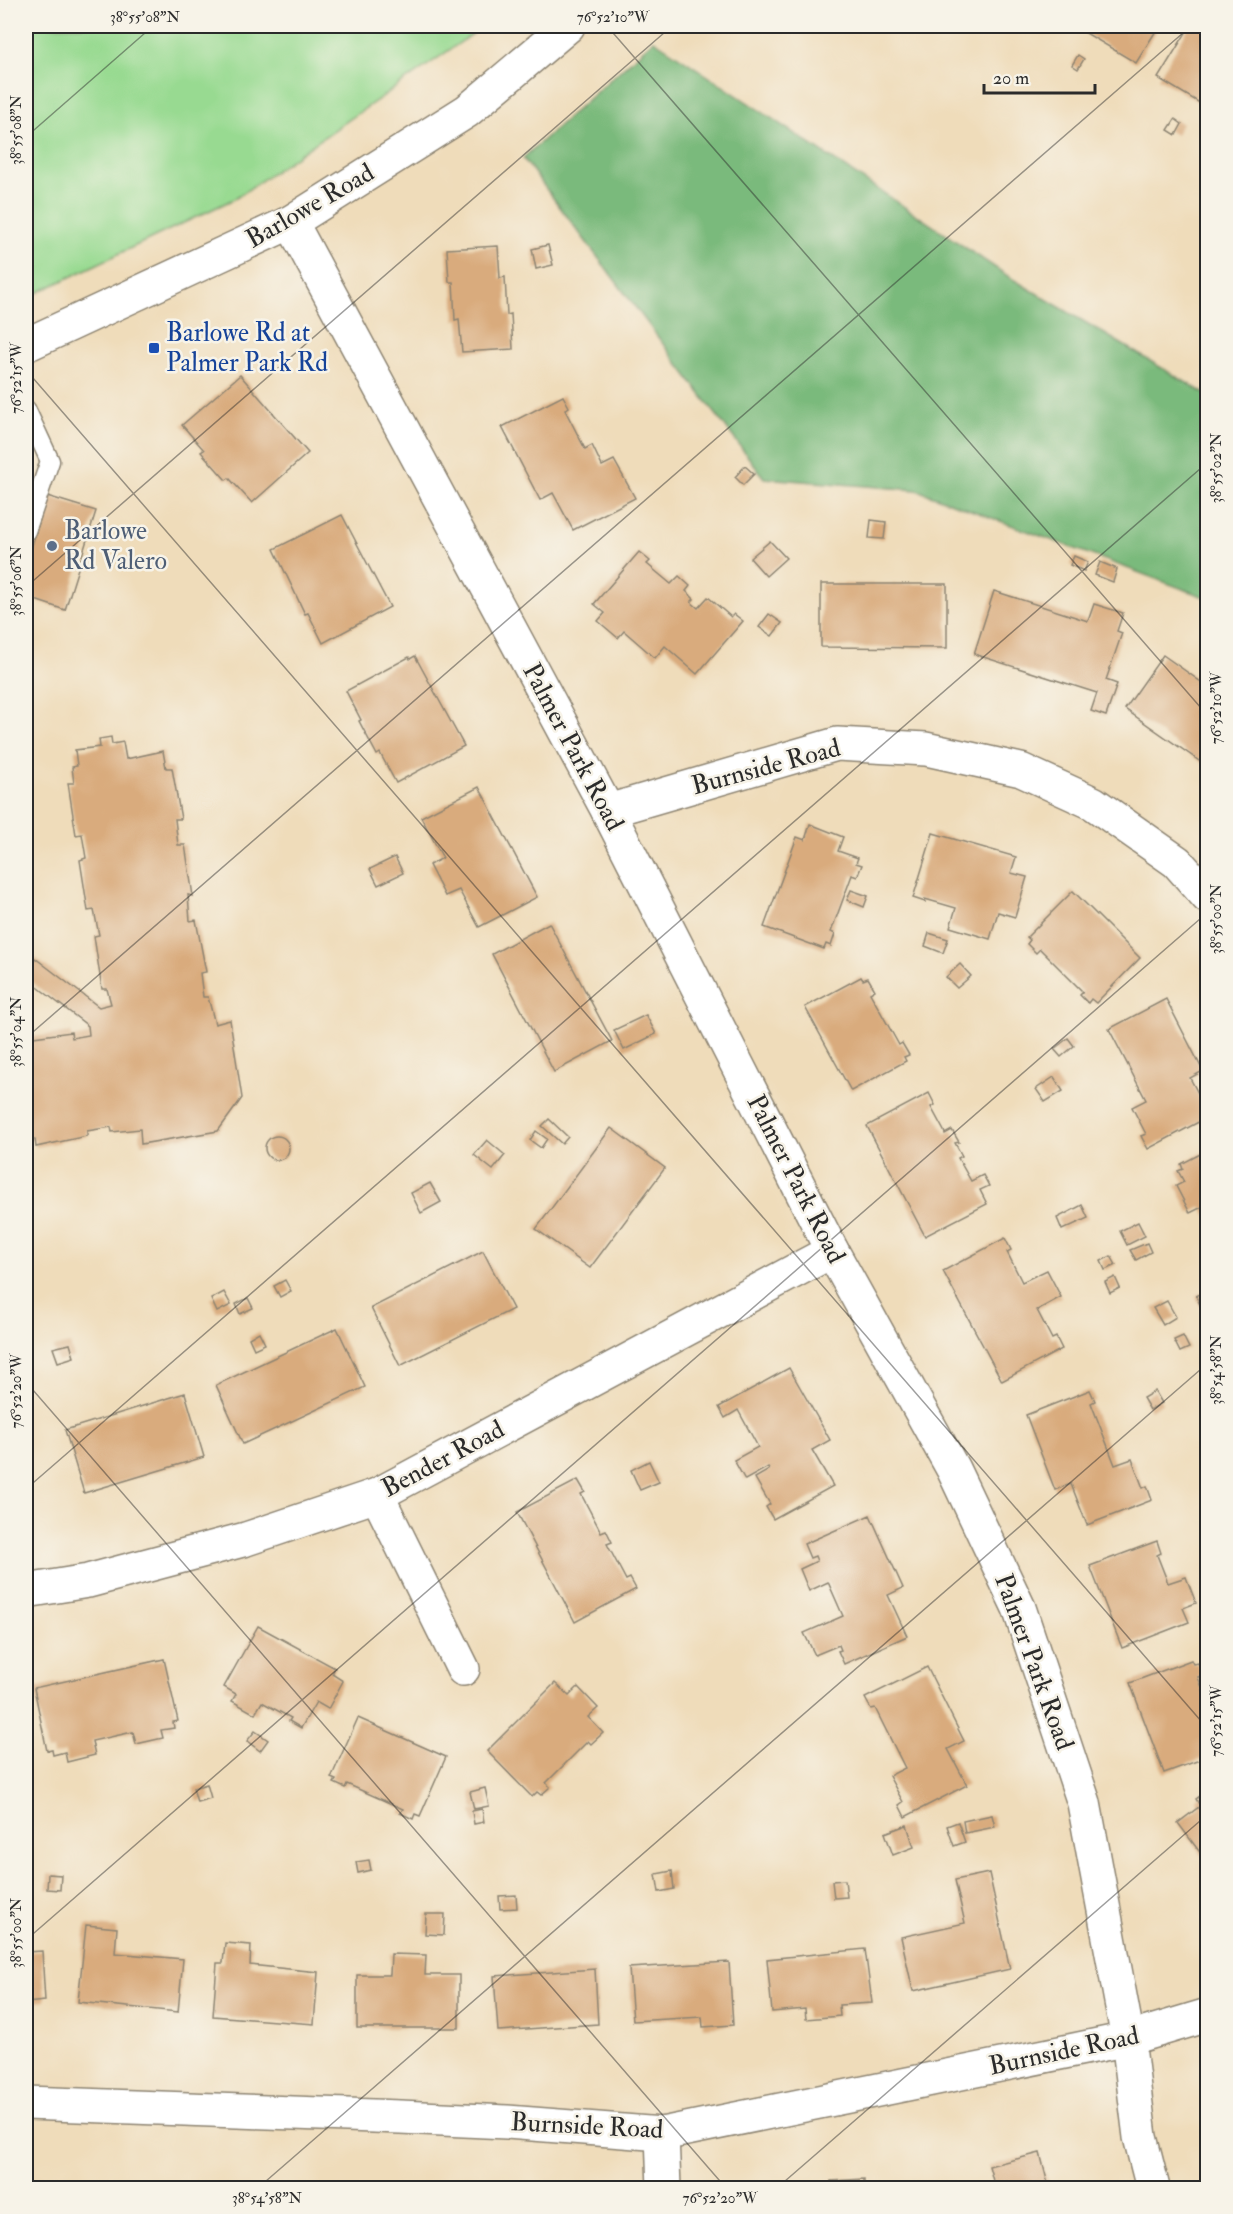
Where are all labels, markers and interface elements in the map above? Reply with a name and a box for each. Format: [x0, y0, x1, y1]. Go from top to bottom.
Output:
text: 38°55'08"N [110, 8, 180, 27]
text: 76°52'10"W [577, 8, 650, 27]
scale bar [984, 57, 1095, 95]
text: 20 m [993, 67, 1029, 90]
text: 38°55'08"N [7, 95, 26, 165]
street label: Barlowe Road [240, 156, 380, 256]
place label: Barlowe Rd at Palmer Park Rd [166, 317, 328, 379]
marker: Barlowe Rd at Palmer Park Rd [147, 341, 161, 355]
text: 76°52'15"W [7, 342, 26, 414]
text: 38°55'02"N [1207, 432, 1226, 503]
place label: Barlowe Rd Valero [64, 515, 167, 577]
marker: Barlowe Rd Valero [45, 539, 59, 553]
text: 38°55'06"N [7, 545, 26, 616]
street label: Palmer Park Road [515, 658, 631, 836]
text: 76°52'10"W [1207, 671, 1226, 744]
street label: Burnside Road [688, 732, 844, 802]
text: 38°55'00"N [1207, 883, 1226, 954]
text: 38°55'04"N [7, 996, 26, 1067]
street label: Palmer Park Road [740, 1089, 852, 1269]
text: 38°54'58"N [1207, 1335, 1226, 1405]
text: 76°52'20"W [7, 1353, 26, 1428]
street label: Bender Road [376, 1413, 510, 1505]
street label: Palmer Park Road [987, 1570, 1081, 1755]
text: 76°52'15"W [1207, 1685, 1226, 1757]
text: 38°55'00"N [7, 1897, 26, 1968]
street label: Burnside Road [986, 2019, 1142, 2083]
street label: Burnside Road [510, 2106, 664, 2146]
text: 38°54'58"N [232, 2189, 302, 2208]
text: 76°52'20"W [683, 2189, 758, 2208]

